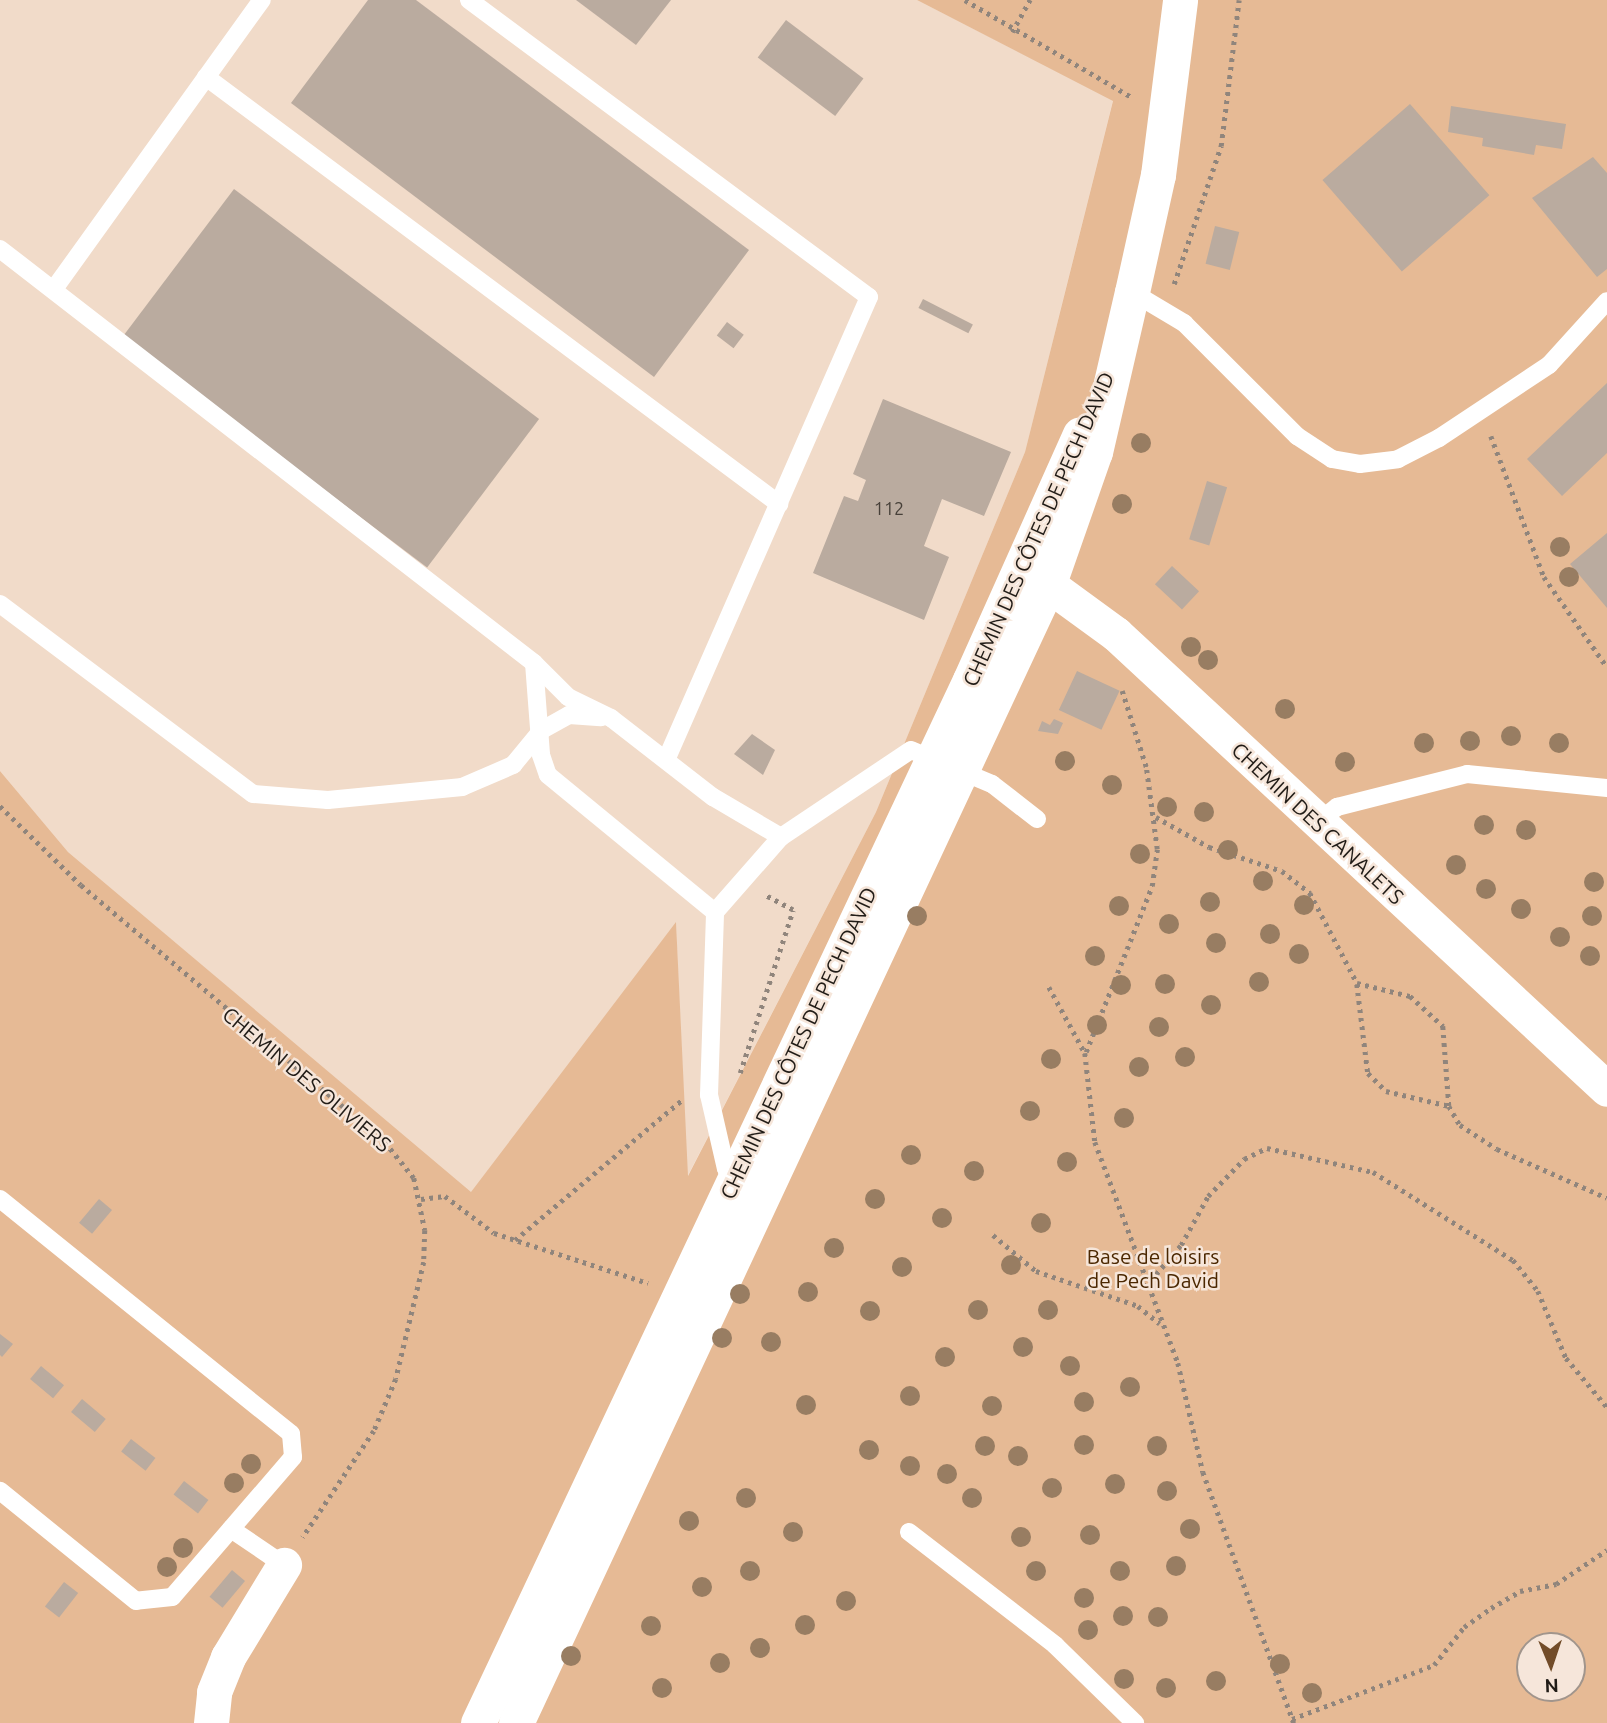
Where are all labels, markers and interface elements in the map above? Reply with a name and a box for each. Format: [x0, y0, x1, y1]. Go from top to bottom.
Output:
street label: CHEMIN DES CÔTES DE PECH DAVID [957, 368, 1119, 690]
house number: 112 [874, 497, 904, 519]
street label: CHEMIN DES CANALETS [1227, 737, 1409, 909]
street label: CHEMIN DES CÔTES DE PECH DAVID [714, 883, 882, 1203]
street label: CHEMIN DES OLIVIERS [218, 1001, 396, 1157]
park label: Base de loisirs de Pech David [1087, 1243, 1219, 1293]
north arrow [1516, 1632, 1586, 1702]
text: N [1544, 1675, 1559, 1697]

